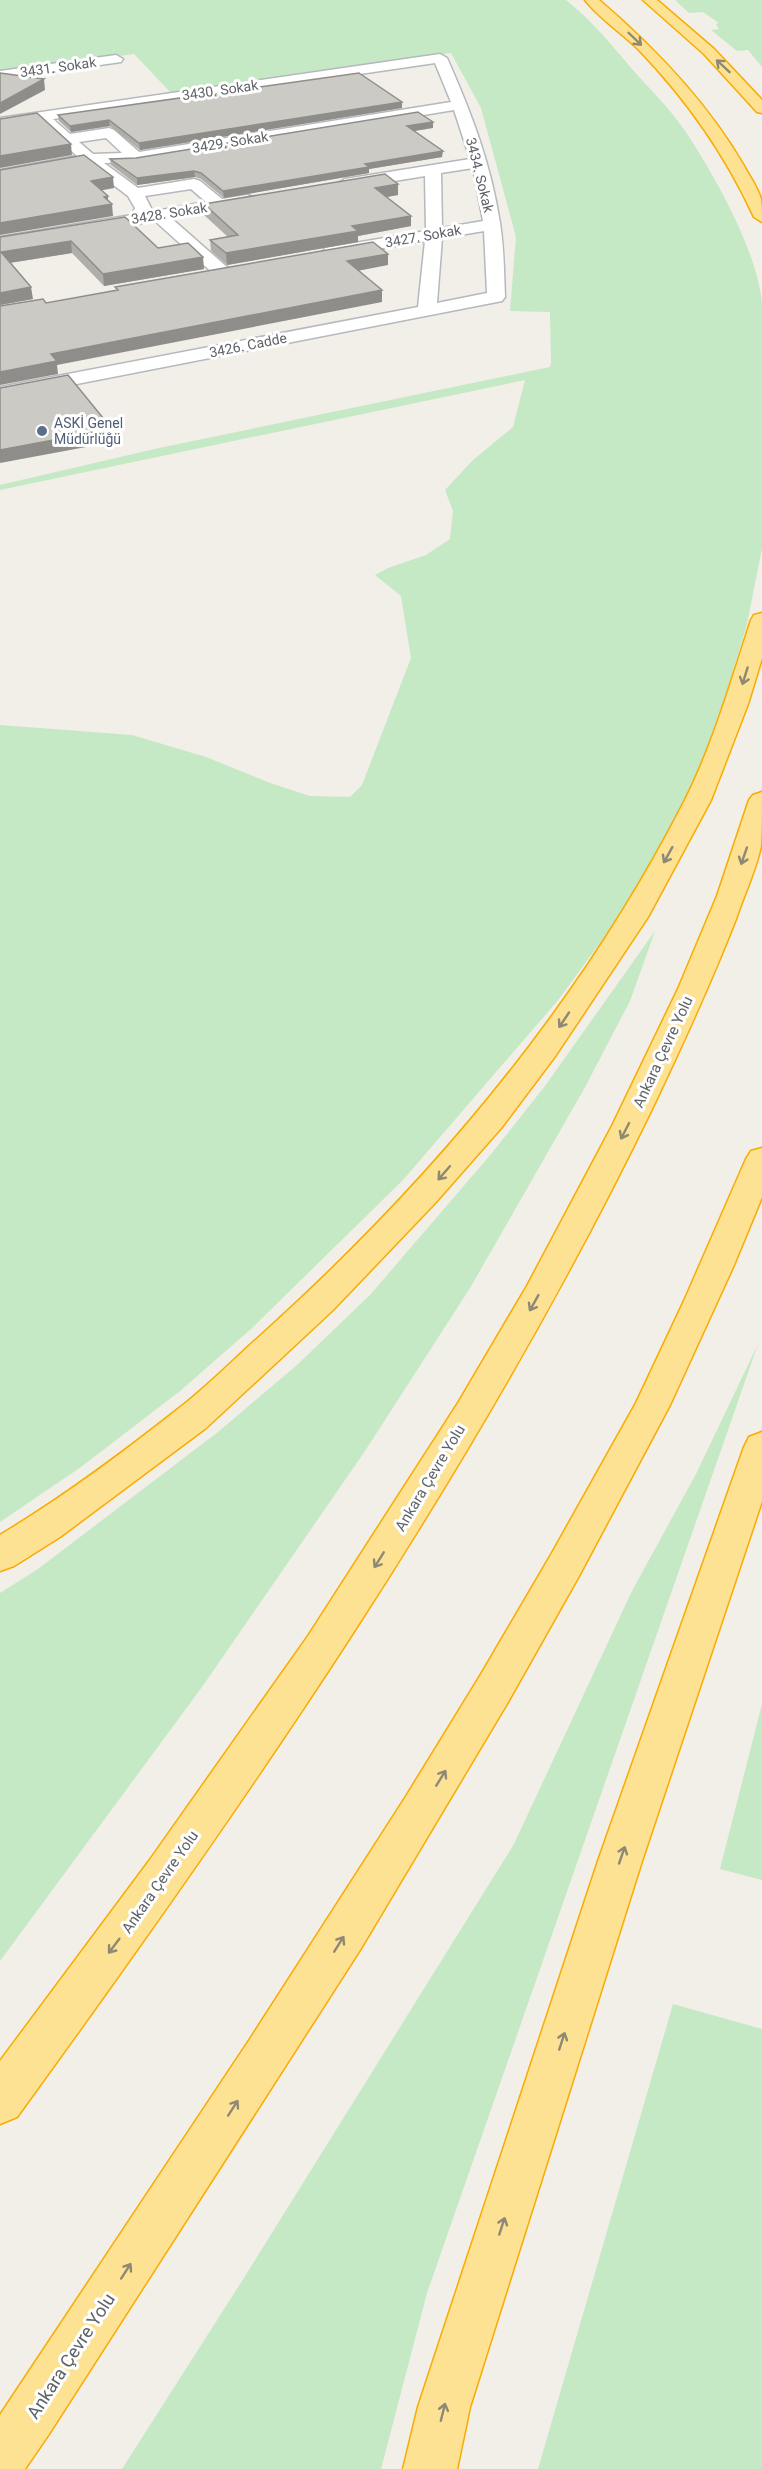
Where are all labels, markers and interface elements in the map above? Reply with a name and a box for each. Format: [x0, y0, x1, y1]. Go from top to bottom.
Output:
one-way arrow [627, 32, 642, 46]
street label: 3431. Sokak [19, 54, 98, 80]
one-way arrow [716, 59, 731, 73]
street label: 3430. Sokak [181, 77, 260, 103]
street label: 3429. Sokak [191, 128, 270, 156]
street label: 3434. Sokak [463, 136, 497, 215]
street label: 3428. Sokak [130, 199, 209, 227]
street label: 3427. Sokak [384, 221, 463, 251]
street label: 3426. Cadde [208, 330, 288, 360]
place label: ASKİ Genel Müdürlüğü [54, 415, 123, 447]
marker: ASKİ Genel Müdürlüğü [35, 424, 49, 438]
one-way arrow [739, 666, 750, 685]
one-way arrow [662, 845, 673, 863]
one-way arrow [737, 846, 748, 865]
street label: Ankara Çevre Yolu [629, 993, 697, 1111]
one-way arrow [558, 1011, 571, 1028]
one-way arrow [619, 1122, 631, 1139]
one-way arrow [437, 1165, 451, 1180]
one-way arrow [528, 1294, 540, 1311]
street label: Ankara Çevre Yolu [391, 1421, 469, 1535]
one-way arrow [373, 1551, 385, 1568]
one-way arrow [435, 1770, 447, 1787]
street label: Ankara Çevre Yolu [118, 1827, 202, 1937]
one-way arrow [617, 1846, 628, 1865]
one-way arrow [333, 1936, 345, 1953]
one-way arrow [108, 1938, 121, 1954]
one-way arrow [557, 2032, 568, 2051]
one-way arrow [227, 2100, 240, 2117]
one-way arrow [498, 2217, 509, 2236]
one-way arrow [120, 2263, 133, 2280]
street label: Ankara Çevre Yolu [22, 2289, 119, 2422]
one-way arrow [438, 2403, 450, 2422]

